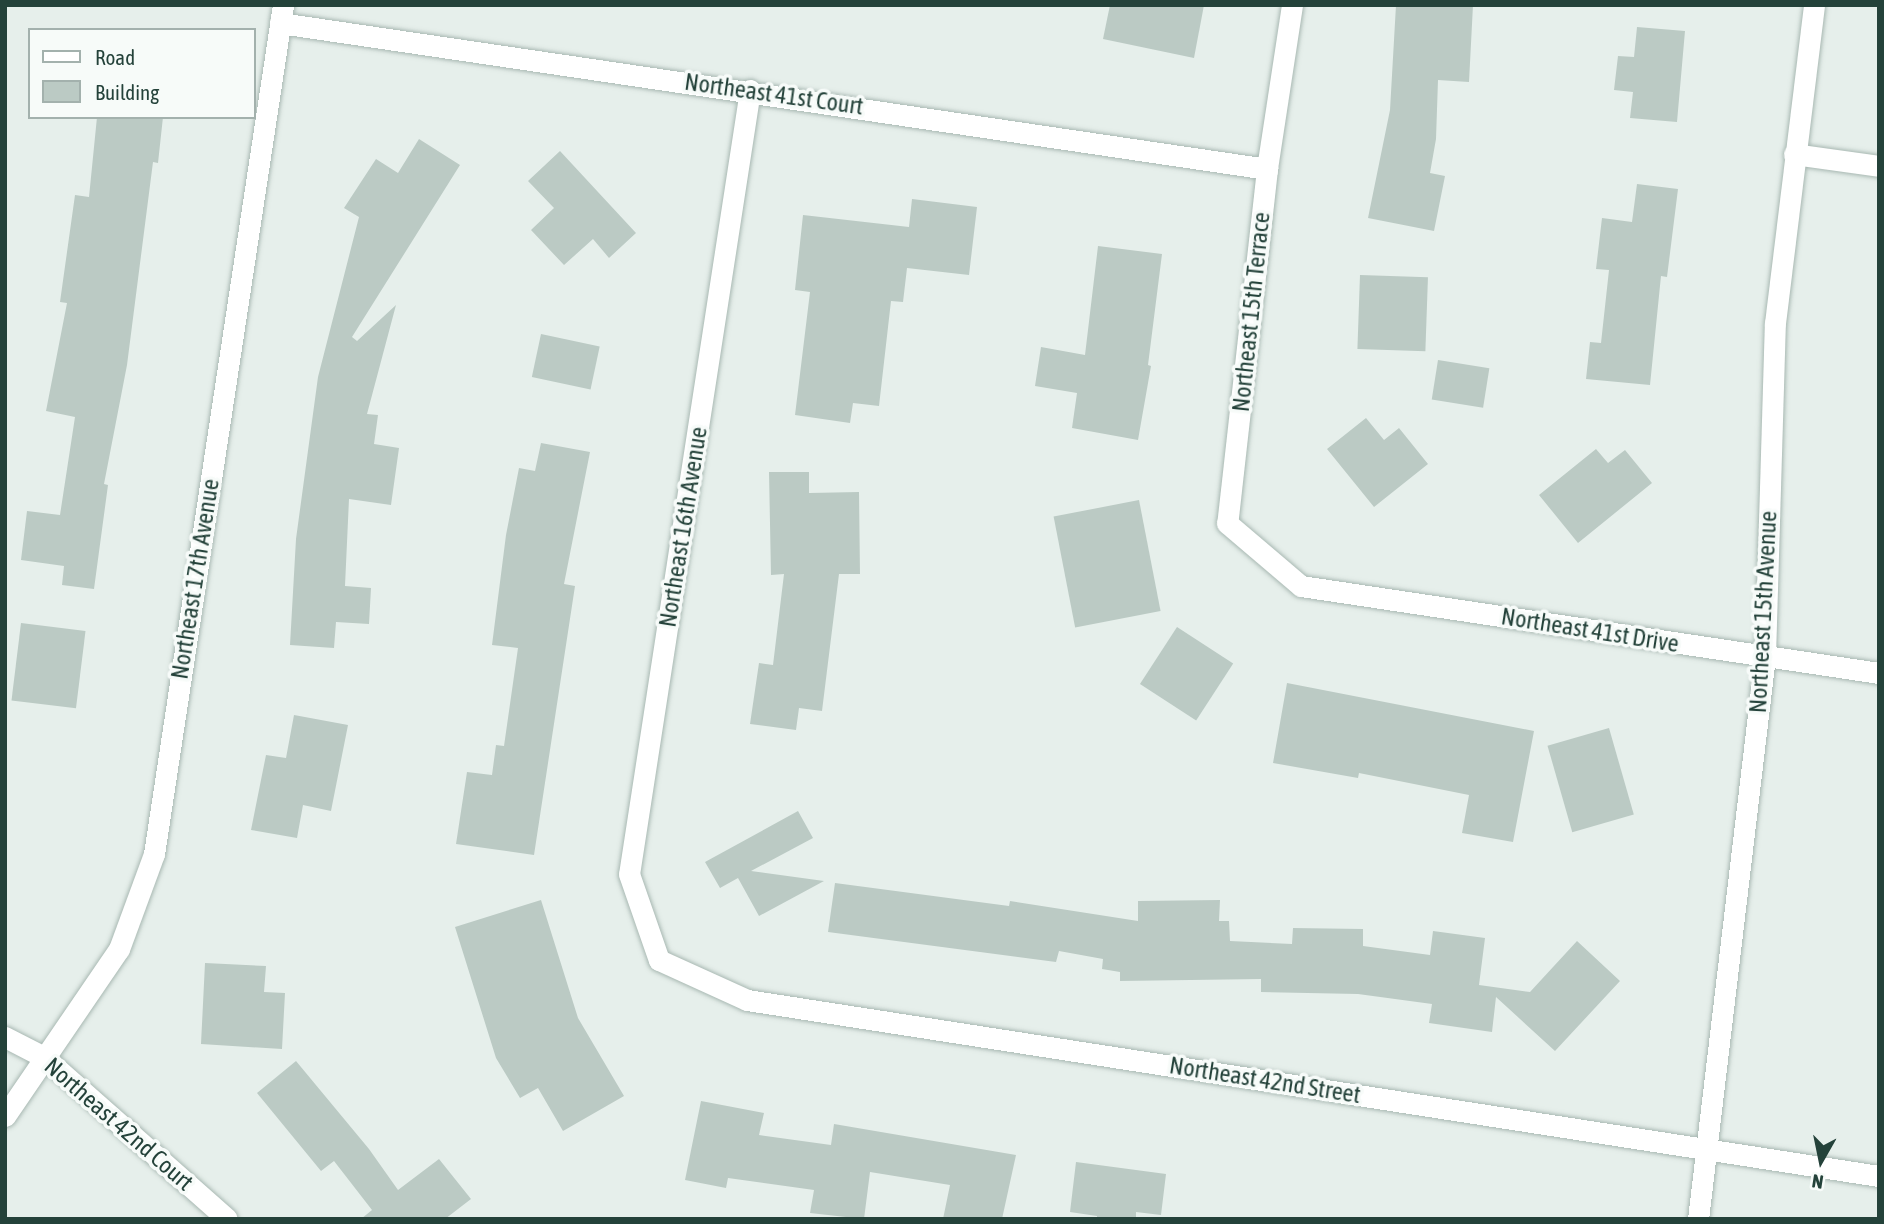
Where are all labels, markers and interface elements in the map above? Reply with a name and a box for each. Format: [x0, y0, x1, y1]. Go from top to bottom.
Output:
legend [28, 28, 256, 119]
text: Road [95, 45, 135, 69]
street label: Northeast 41st Court [683, 67, 865, 121]
text: Building [95, 80, 159, 104]
street label: Northeast 15th Terrace [1226, 211, 1276, 413]
street label: Northeast 16th Avenue [653, 425, 713, 629]
street label: Northeast 17th Avenue [165, 477, 225, 681]
street label: Northeast 15th Avenue [1743, 510, 1783, 714]
street label: Northeast 41st Drive [1499, 602, 1681, 658]
street label: Northeast 42nd Street [1167, 1051, 1363, 1109]
street label: Northeast 42nd Court [39, 1052, 199, 1196]
north arrow [1786, 1126, 1856, 1196]
text: N [1810, 1170, 1825, 1193]

